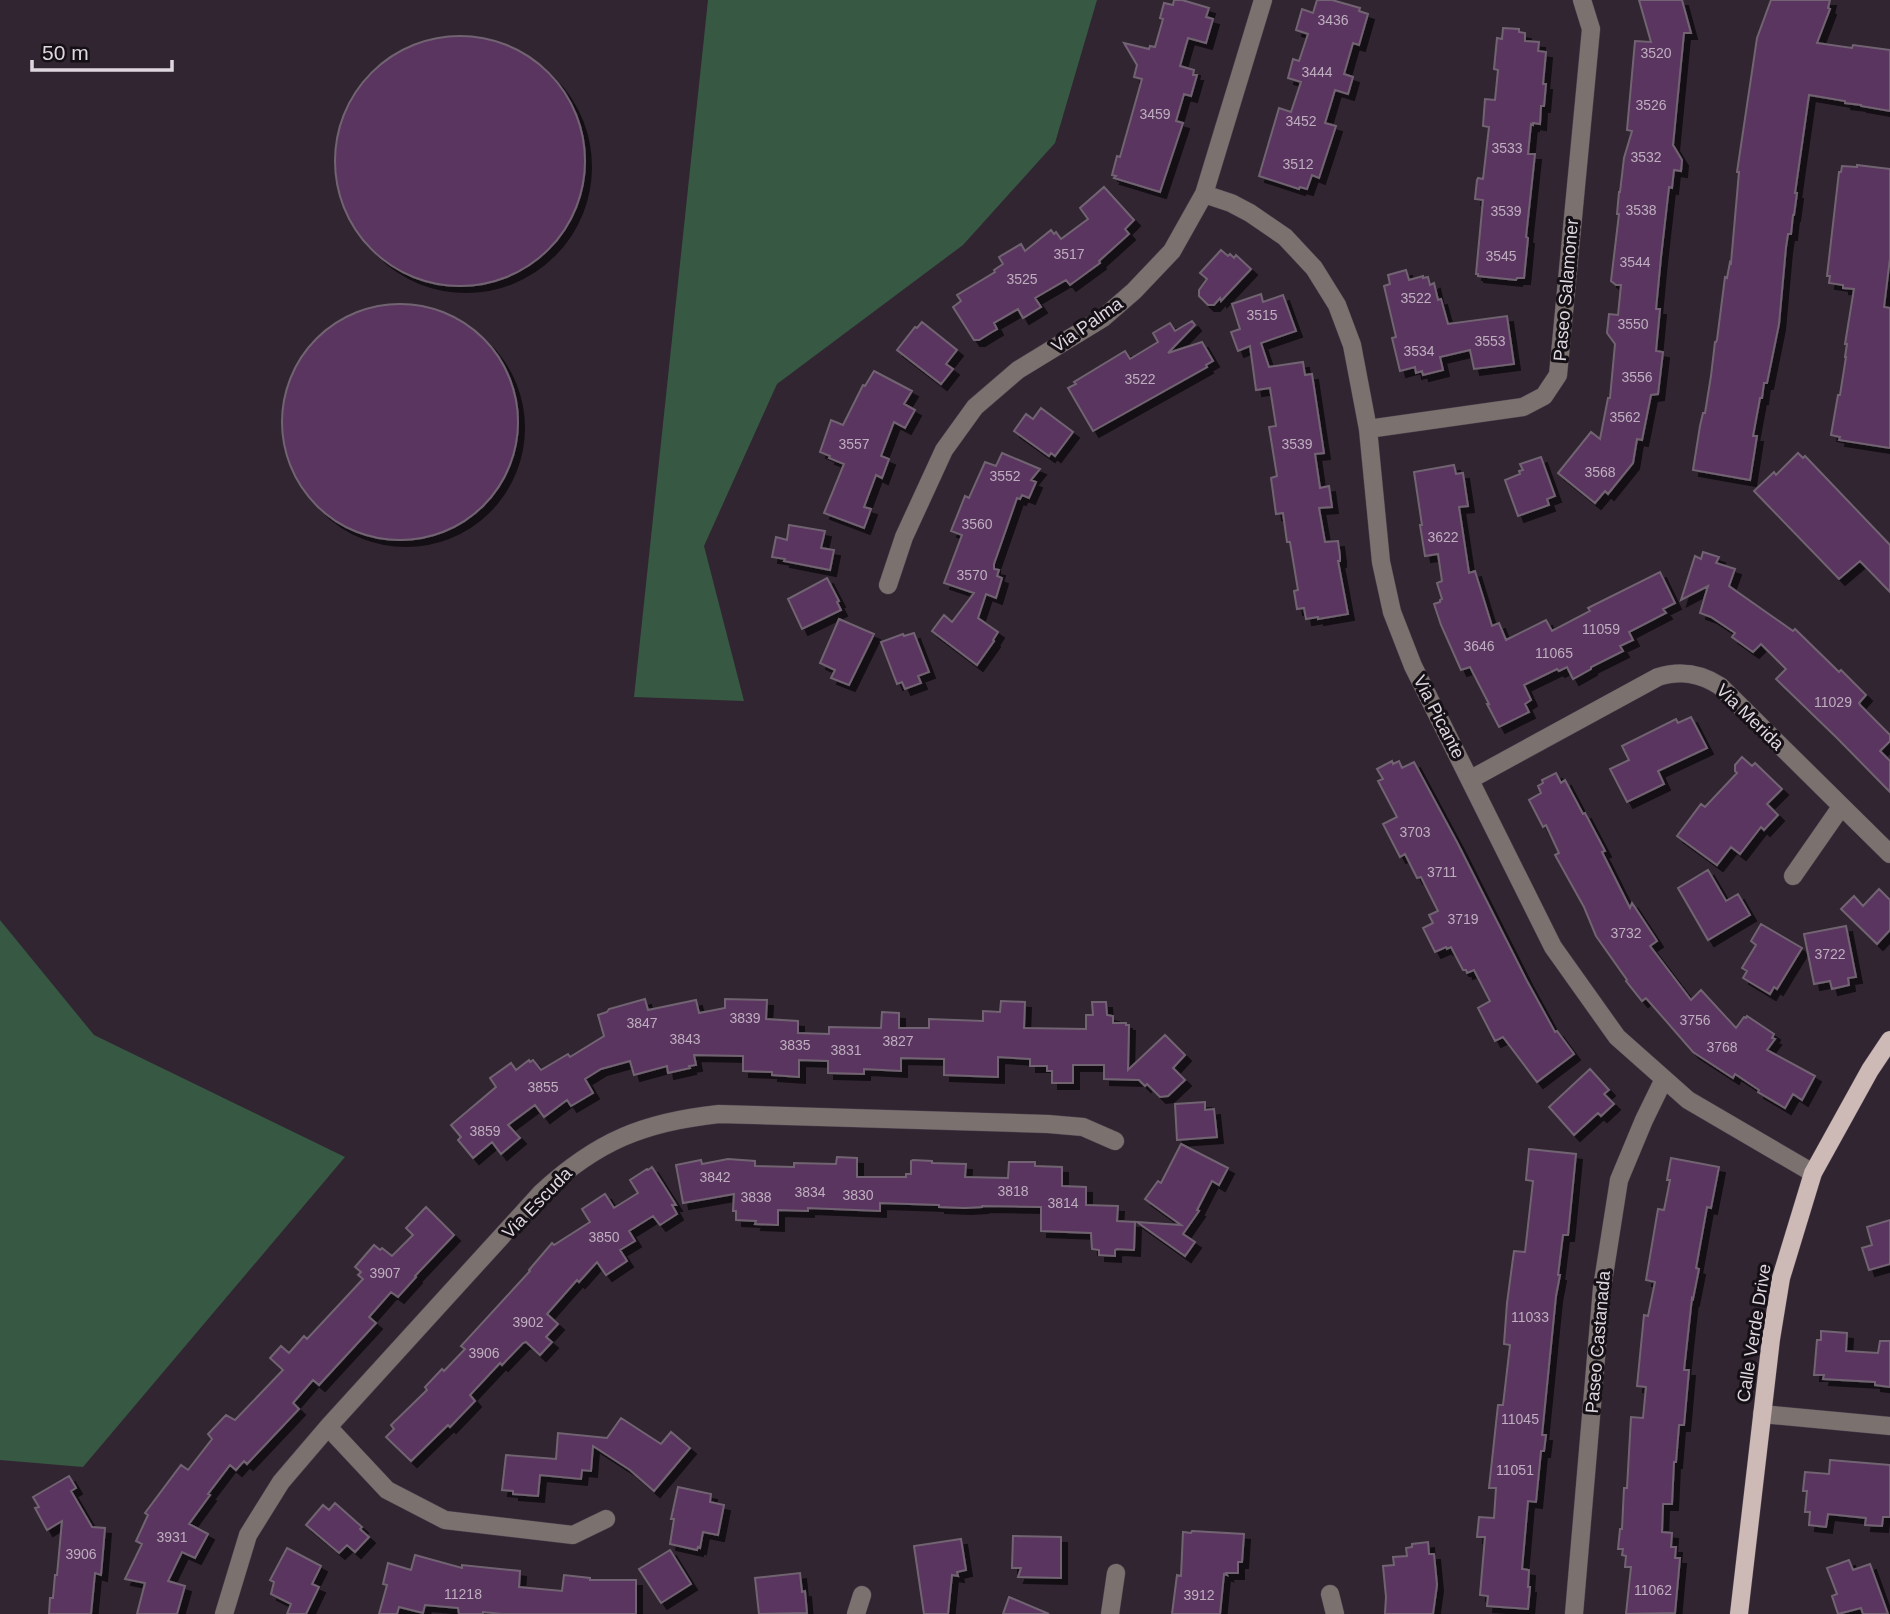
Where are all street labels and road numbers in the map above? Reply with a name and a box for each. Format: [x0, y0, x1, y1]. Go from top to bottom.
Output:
street label: Paseo Salamoner [1550, 218, 1582, 362]
street label: Via Palma [1048, 293, 1127, 357]
street label: Via Picante [1409, 672, 1469, 762]
street label: Via Merida [1712, 680, 1788, 755]
street label: Via Escuda [498, 1163, 576, 1243]
street label: Calle Verde Drive [1733, 1262, 1775, 1404]
street label: Paseo Castanada [1582, 1269, 1614, 1414]

